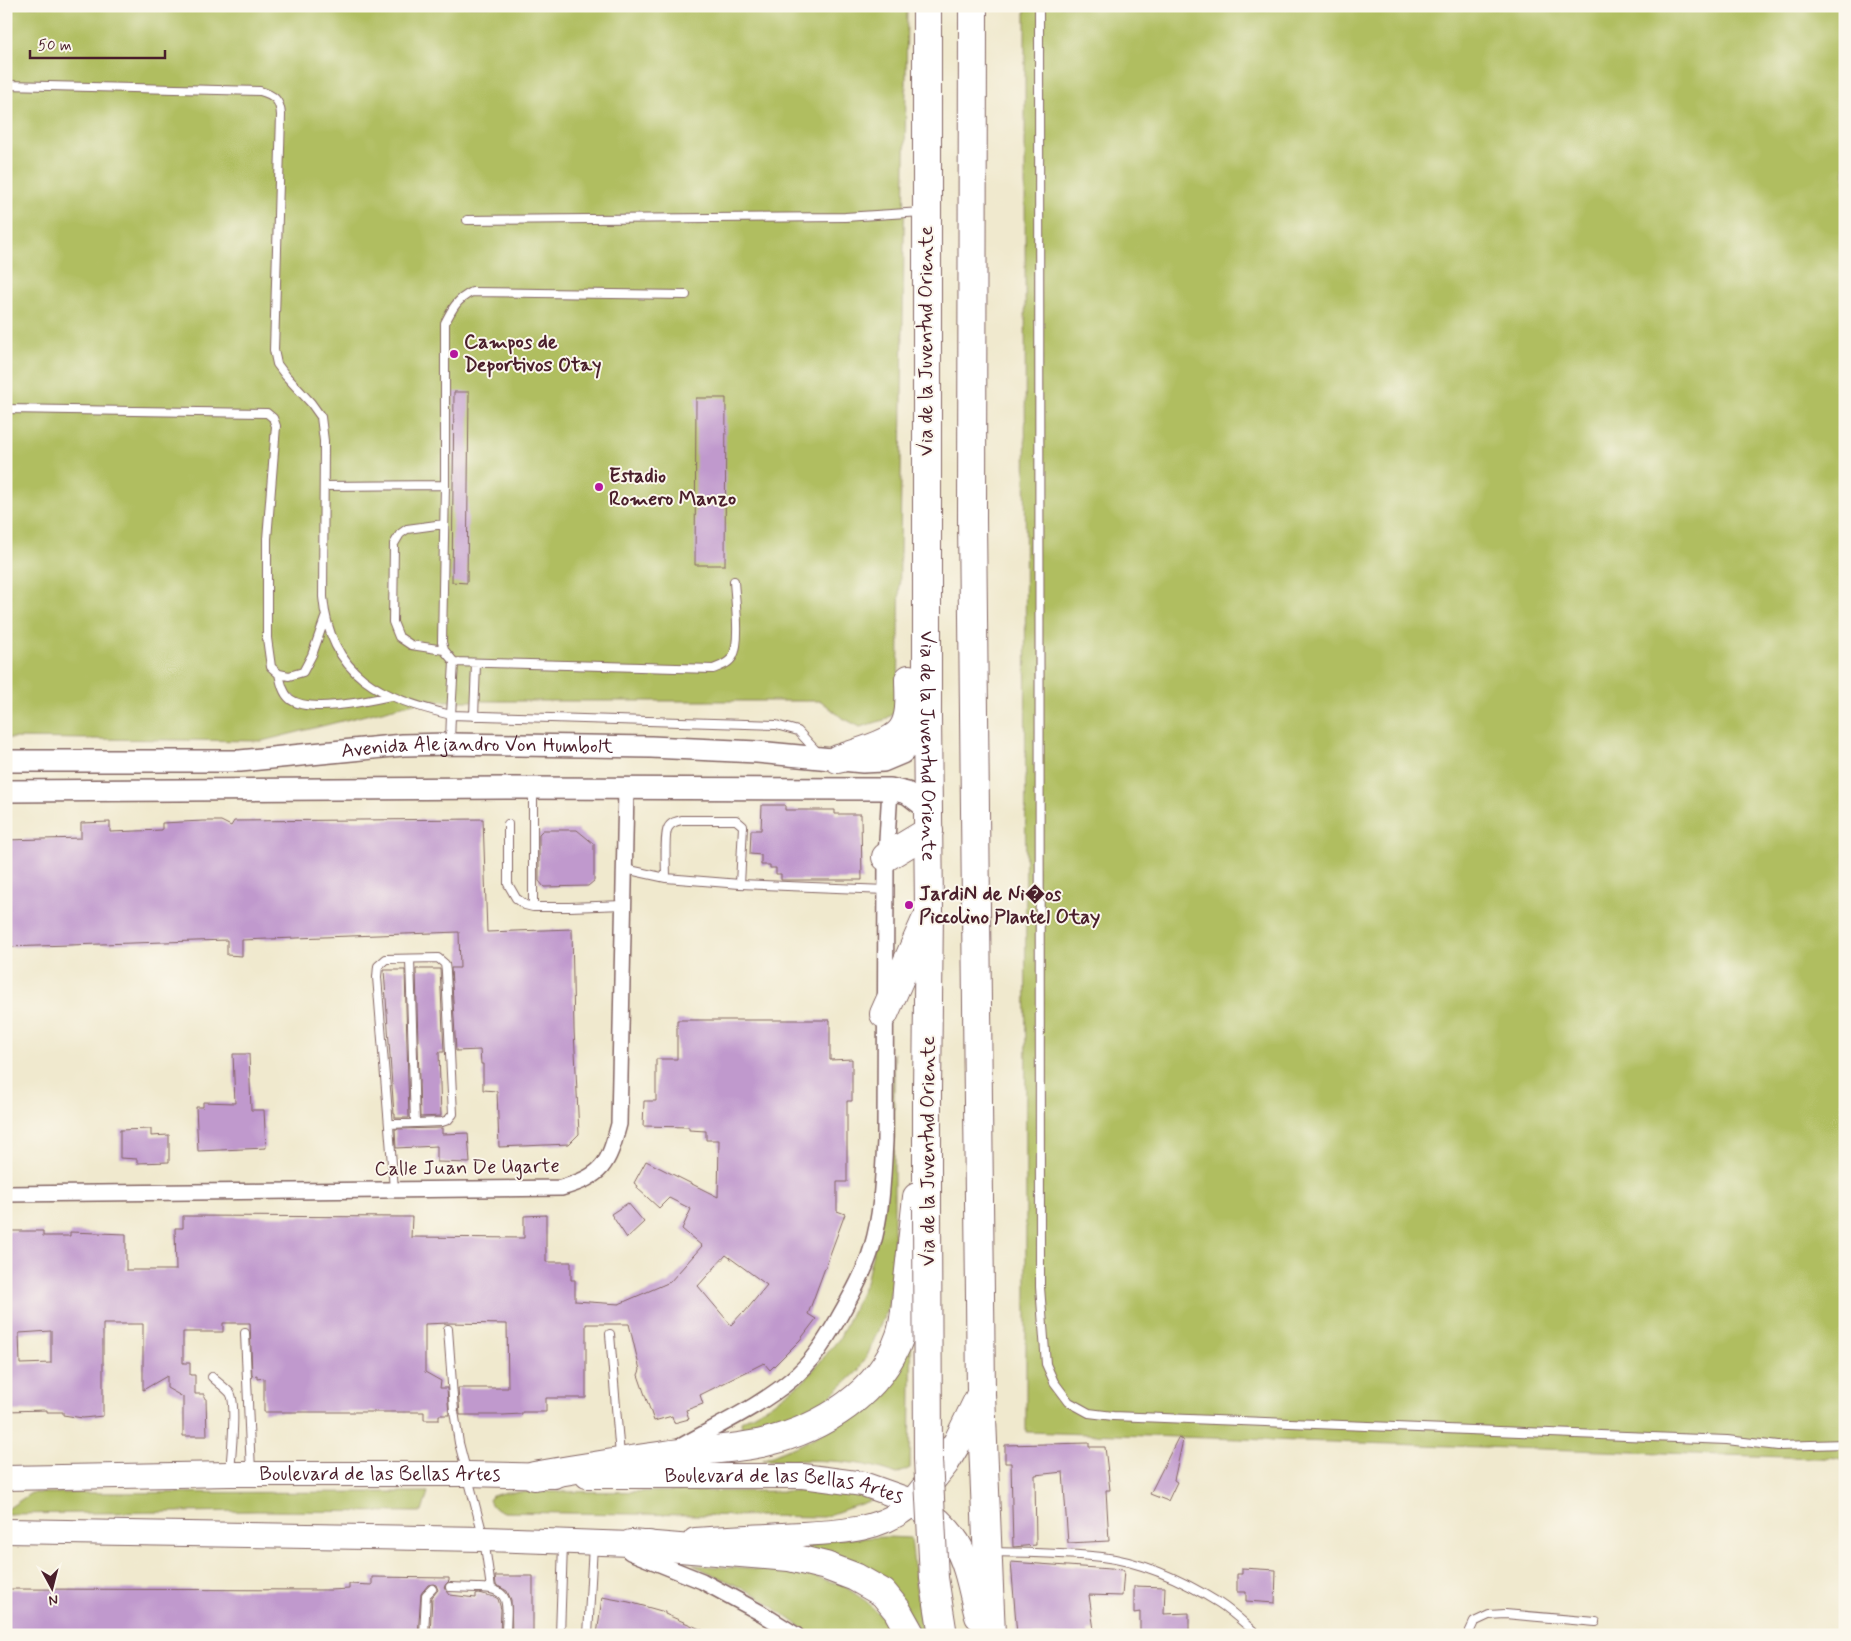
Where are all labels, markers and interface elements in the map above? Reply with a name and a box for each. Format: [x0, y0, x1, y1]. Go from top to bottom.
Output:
scale bar [30, 28, 165, 60]
text: 50 m [38, 36, 72, 56]
street label: Via de la Juventud Oriente [913, 226, 940, 456]
place label: Campos de Deportivos Otay [464, 329, 602, 379]
marker: Campos de Deportivos Otay [448, 348, 460, 360]
place label: Estadio Romero Manzo [609, 463, 736, 513]
marker: Estadio Romero Manzo [593, 481, 605, 493]
street label: Via de la Juventud Oriente [914, 631, 942, 862]
street label: Avenida Alejandro Von Humbolt [340, 730, 614, 764]
place label: JardiN de Ni�os Piccolino Plantel Otay [919, 881, 1100, 931]
marker: JardiN de Ni�os Piccolino Plantel Otay [903, 899, 915, 911]
street label: Via de la Juventud Oriente [915, 1036, 942, 1266]
street label: Calle Juan De Ugarte [374, 1153, 560, 1183]
street label: Boulevard de las Bellas Artes [259, 1461, 501, 1488]
street label: Boulevard de las Bellas Artes [664, 1463, 907, 1511]
north arrow [28, 1564, 78, 1614]
text: N [48, 1590, 59, 1609]

